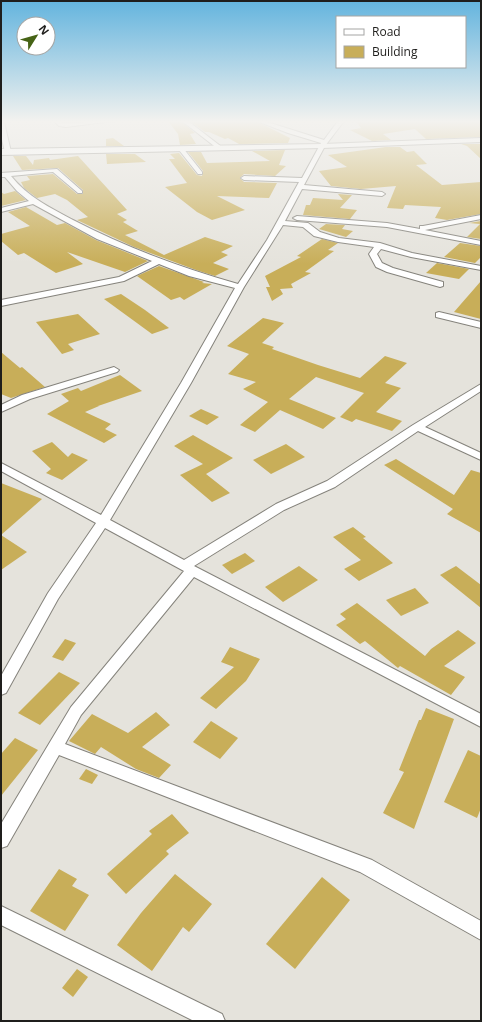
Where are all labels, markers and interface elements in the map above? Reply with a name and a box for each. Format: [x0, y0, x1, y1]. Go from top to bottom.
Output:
north arrow [16, 16, 56, 56]
legend [336, 16, 466, 68]
text: N [36, 22, 53, 38]
text: Road [372, 23, 401, 40]
text: Building [372, 43, 418, 60]

